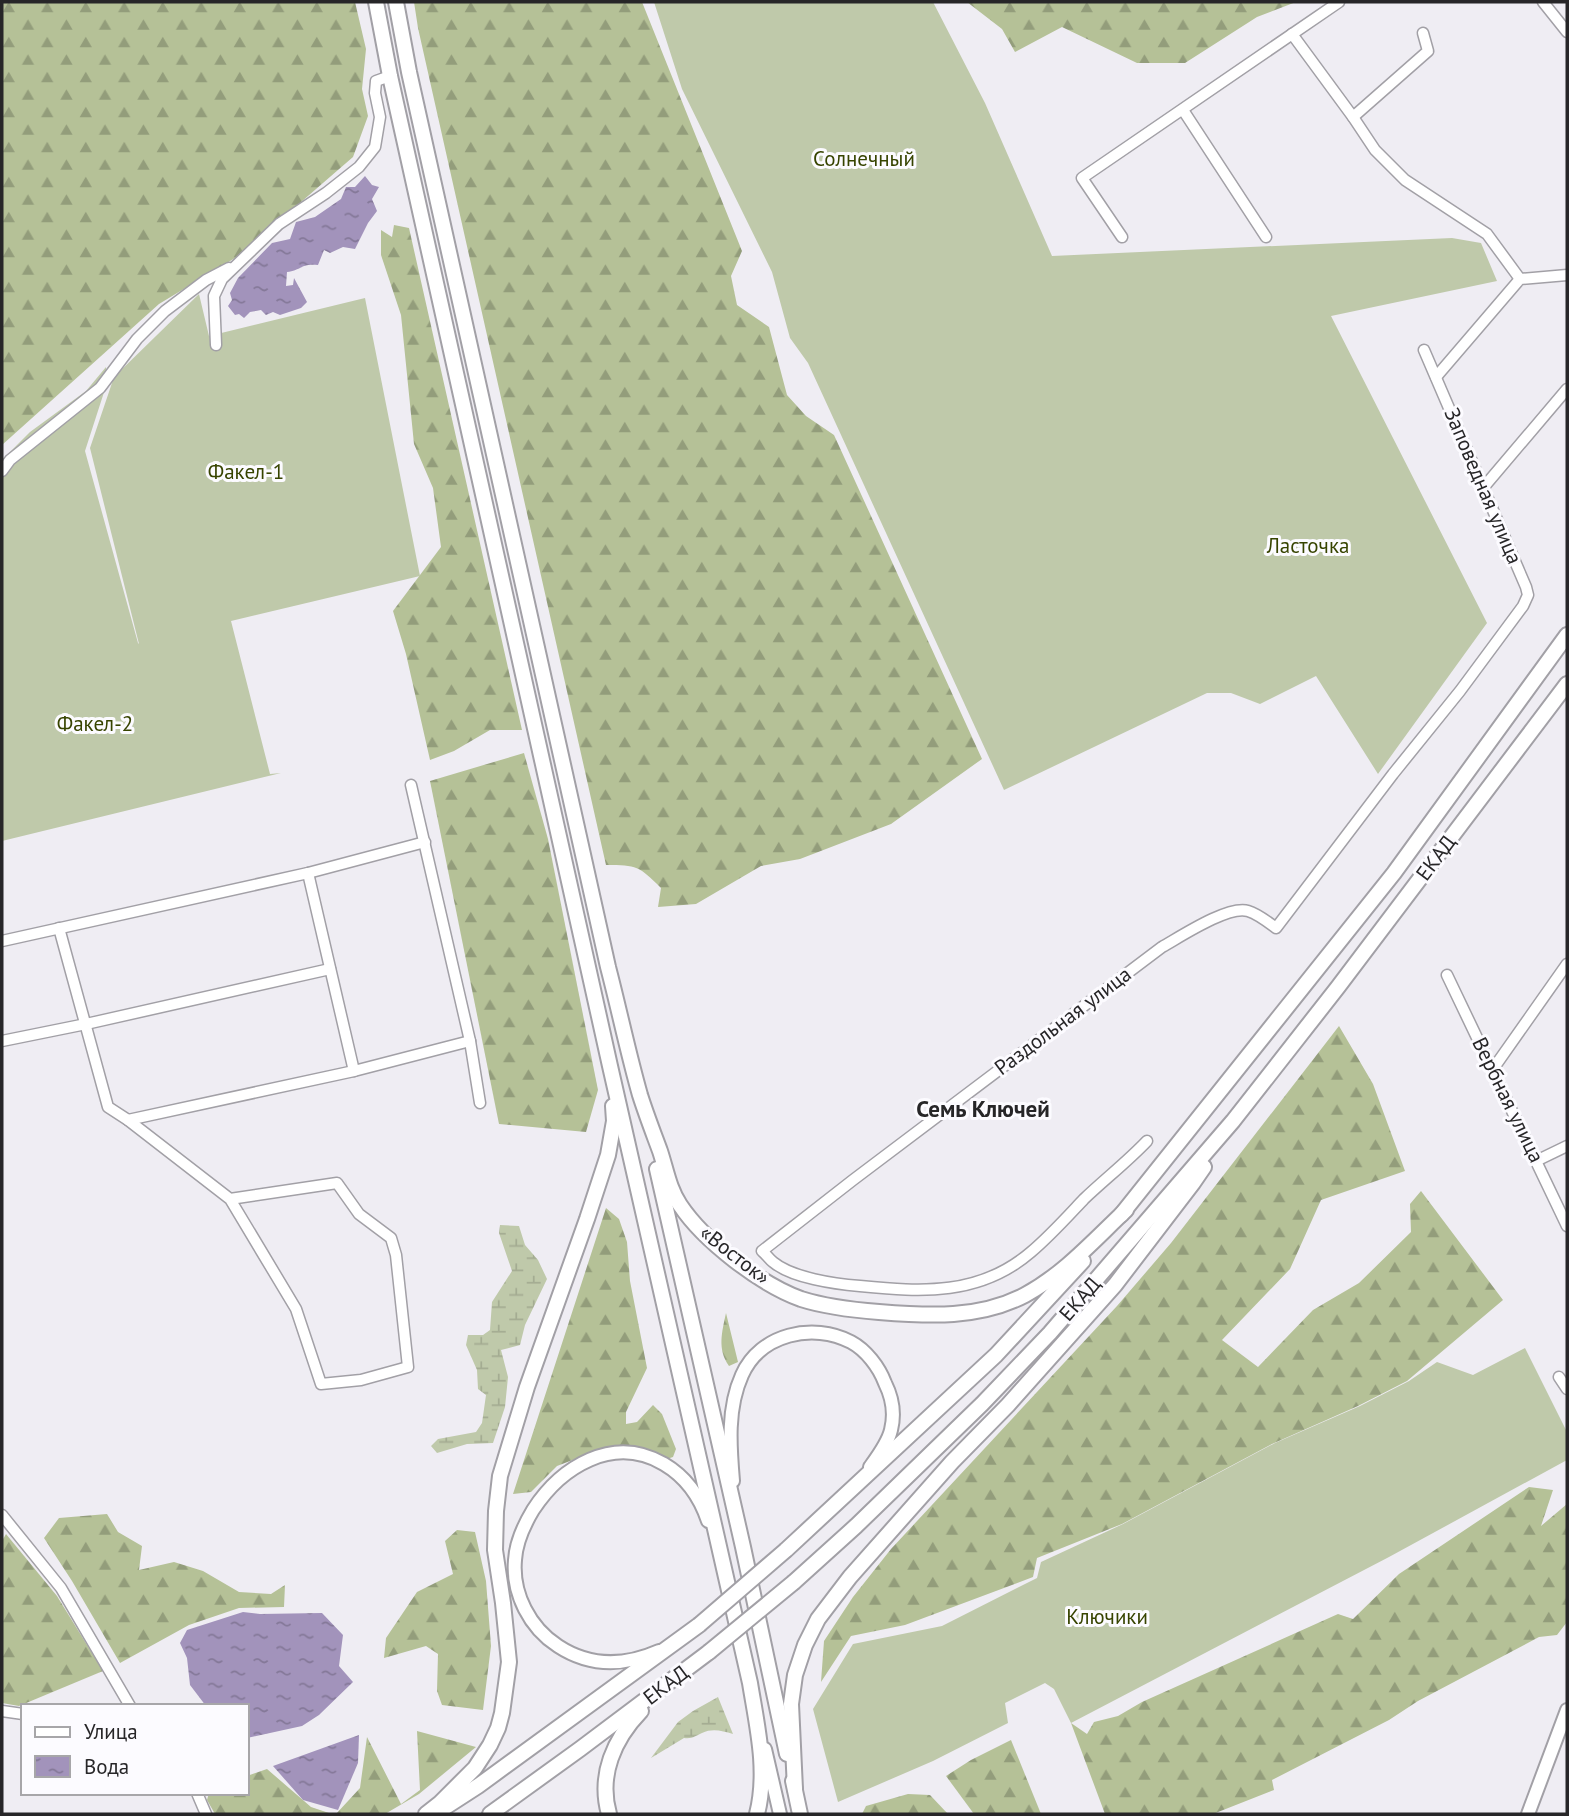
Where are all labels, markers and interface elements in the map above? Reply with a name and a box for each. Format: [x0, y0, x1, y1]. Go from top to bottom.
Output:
park label: Солнечный [813, 145, 915, 172]
street label: Заповедная улица [1438, 404, 1529, 568]
park label: Факел-1 [208, 458, 284, 485]
park label: Ласточка [1266, 532, 1349, 559]
park label: Факел-2 [57, 710, 133, 737]
street label: ЕКАД [1410, 829, 1462, 886]
street label: Раздольная улица [989, 960, 1136, 1081]
street label: Вербная улица [1466, 1033, 1550, 1167]
district label: Семь Ключей [916, 1094, 1050, 1123]
street label: «Восток» [695, 1219, 776, 1291]
street label: ЕКАД [1053, 1271, 1106, 1327]
park label: Ключики [1066, 1603, 1148, 1630]
street label: ЕКАД [637, 1659, 694, 1711]
legend [21, 1704, 248, 1795]
text: Улица [84, 1718, 138, 1745]
text: Вода [84, 1753, 129, 1780]

